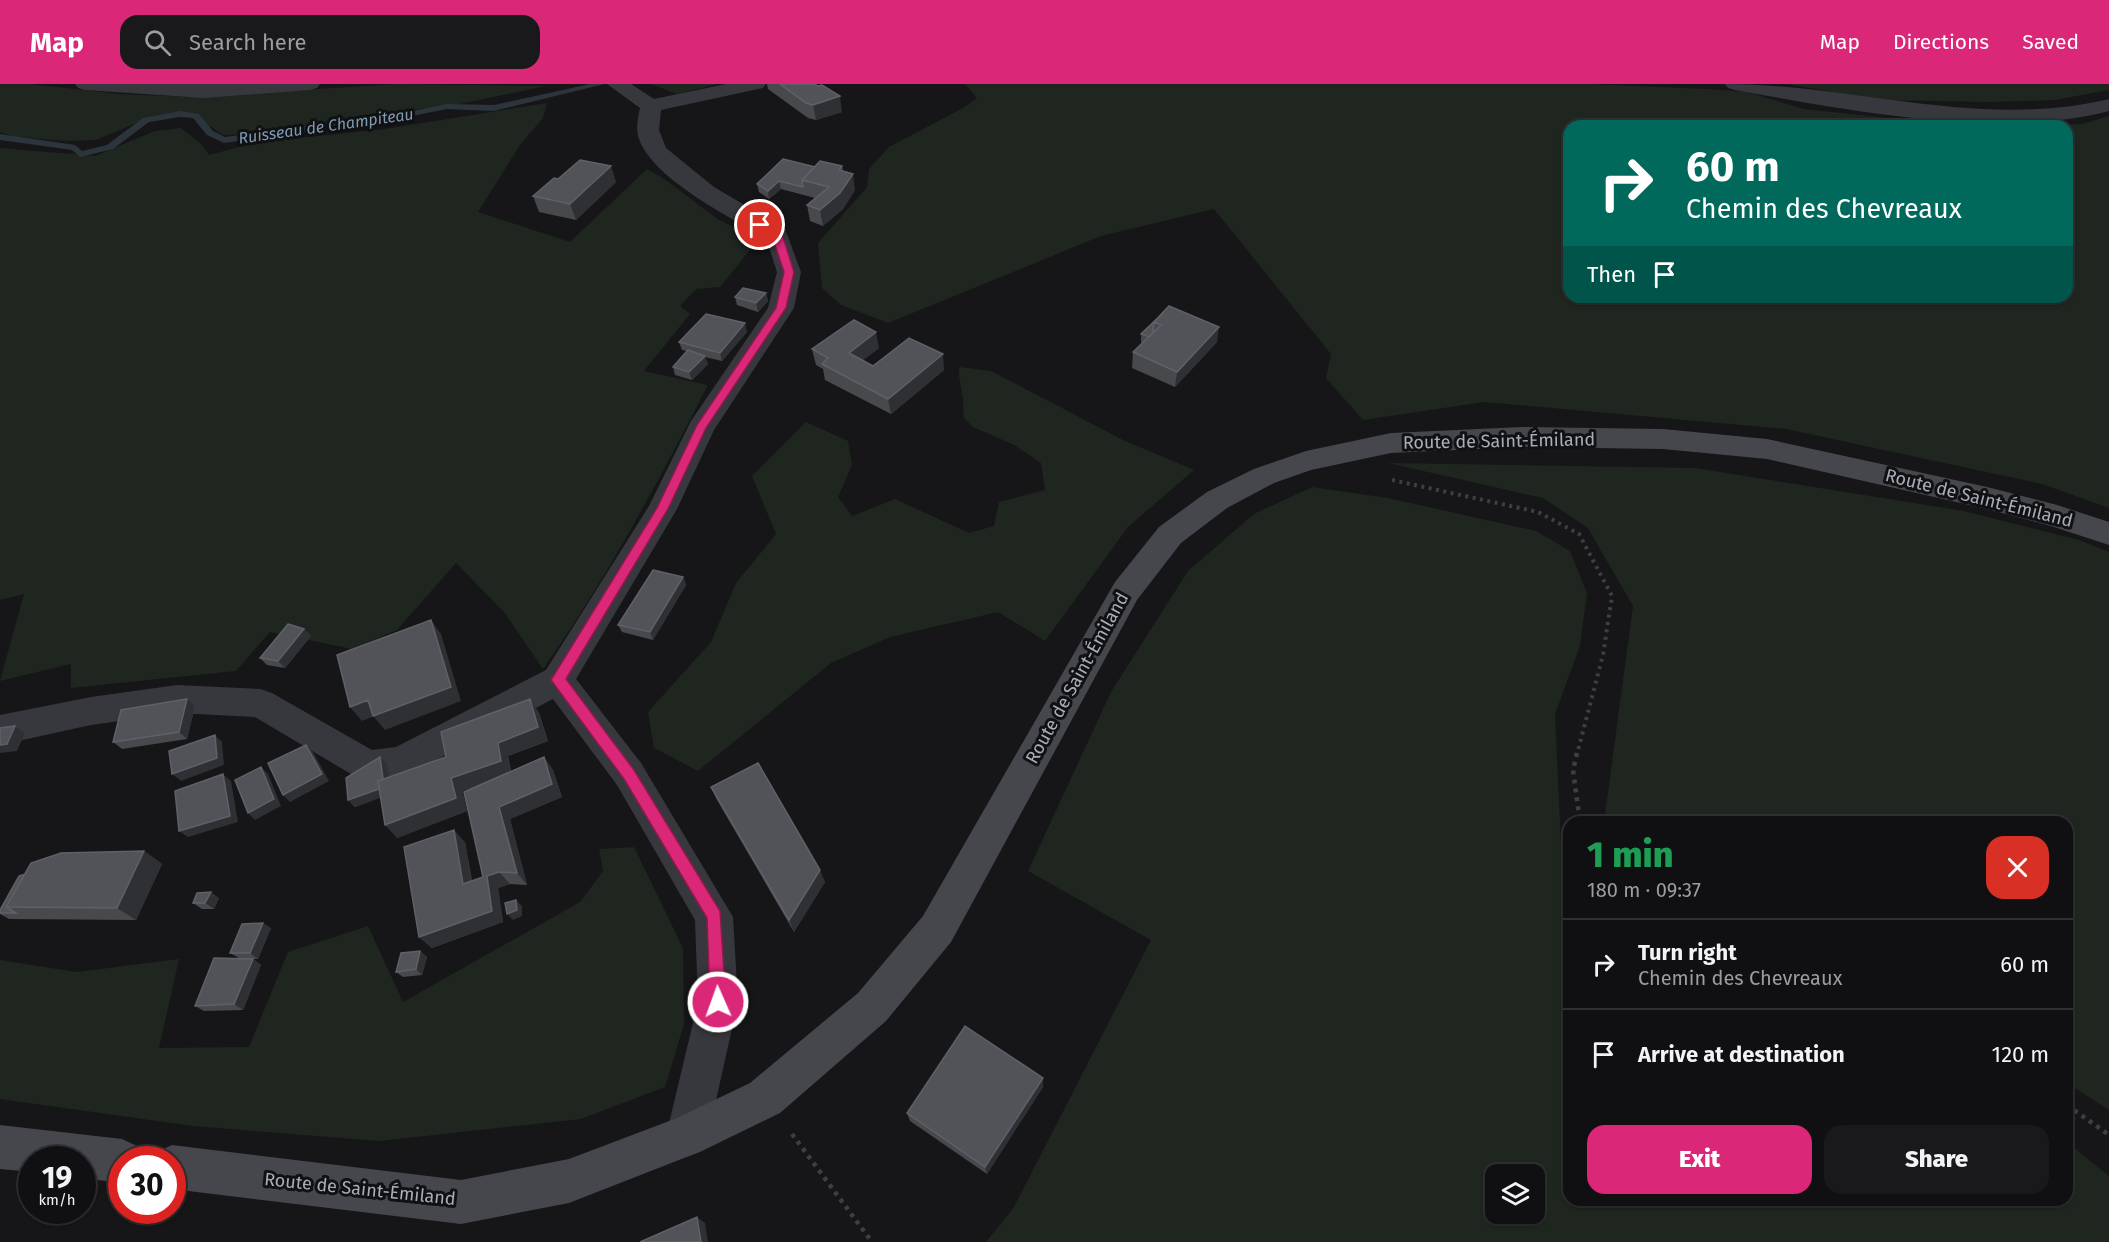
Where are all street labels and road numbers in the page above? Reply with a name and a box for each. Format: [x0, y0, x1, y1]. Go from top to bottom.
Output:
street label: Route de Saint-Émiland [1403, 427, 1595, 454]
street label: Route de Saint-Émiland [1883, 463, 2075, 532]
street label: Route de Saint-Émiland [1020, 588, 1133, 767]
street label: Route de Saint-Émiland [263, 1167, 457, 1210]

